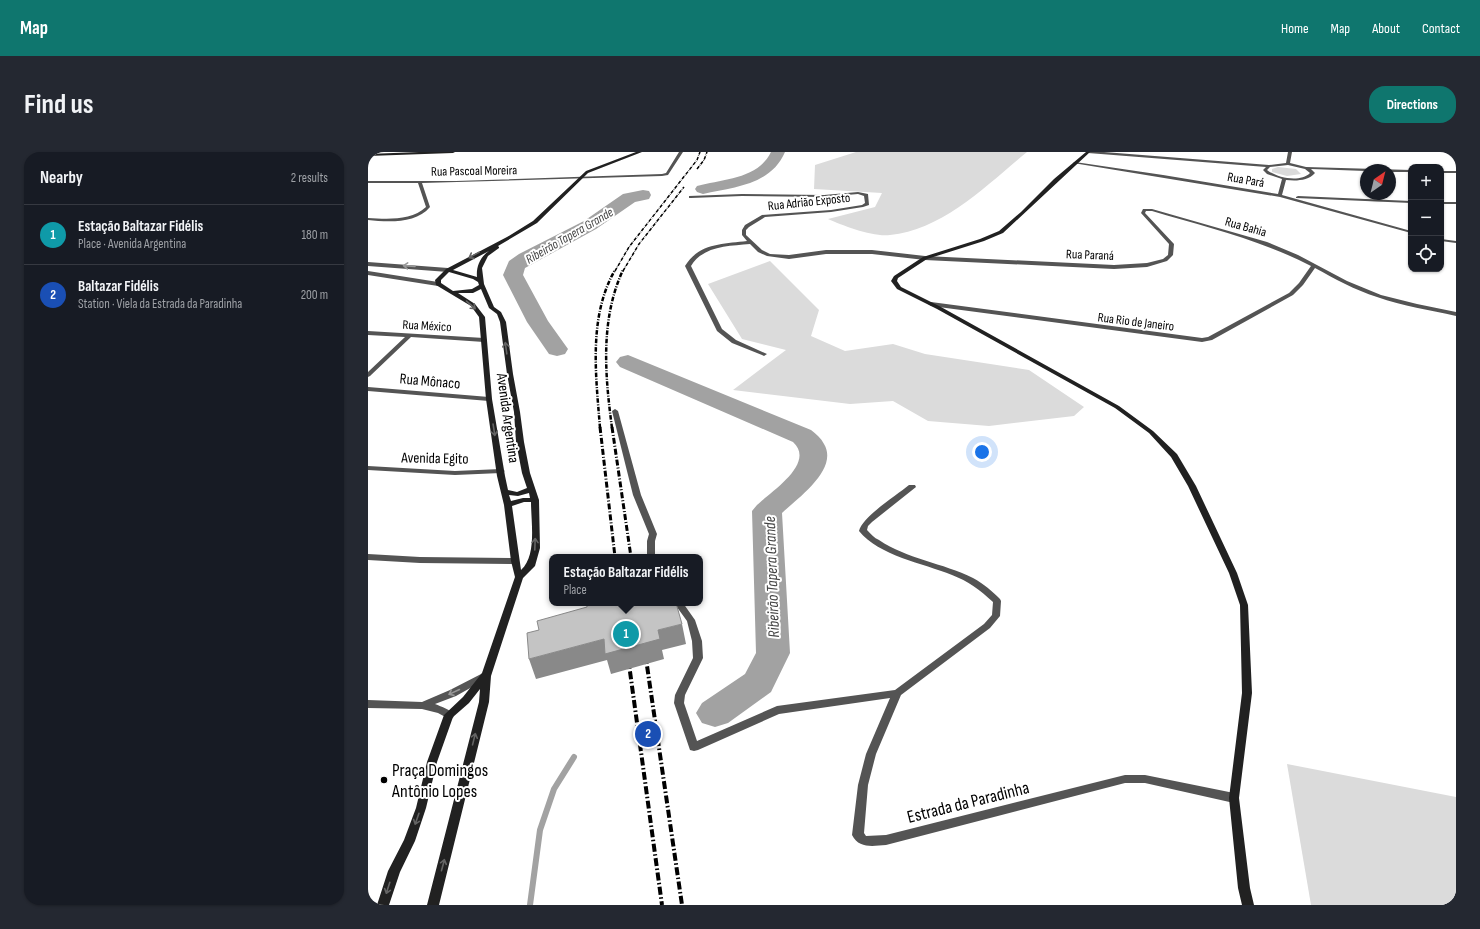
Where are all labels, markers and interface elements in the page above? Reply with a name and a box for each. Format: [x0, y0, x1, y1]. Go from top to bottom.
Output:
text: Map [20, 17, 48, 40]
text: Home [1281, 20, 1309, 37]
text: Map [1331, 20, 1350, 37]
text: About [1372, 20, 1400, 37]
text: Contact [1422, 20, 1460, 37]
button: Directions [1369, 86, 1456, 123]
text: Find us [24, 88, 93, 121]
street label: Rua Pascoal Moreira [431, 162, 517, 180]
north arrow [1360, 164, 1396, 200]
map controls [1408, 164, 1444, 272]
button: + [1408, 164, 1444, 200]
text: Nearby [40, 168, 83, 188]
street label: Rua Pará [1226, 169, 1266, 191]
text: 2 results [291, 170, 328, 186]
street label: Rua Adrião Exposto [767, 190, 851, 214]
button: − [1408, 200, 1444, 236]
water label: Ribeirão Tapera Grande [523, 204, 616, 267]
street label: Rua Bahia [1223, 213, 1268, 240]
text: Estação Baltazar Fidélis [78, 217, 203, 236]
text: 1 [50, 227, 56, 243]
text: 180 m [302, 227, 328, 243]
text: Place · Avenida Argentina [78, 236, 186, 252]
button: locate [1408, 236, 1444, 272]
street label: Rua Paraná [1066, 246, 1114, 264]
one-way arrow [468, 252, 480, 260]
one-way arrow [403, 263, 416, 270]
text: Baltazar Fidélis [78, 277, 159, 296]
text: 2 [50, 287, 56, 303]
text: 200 m [301, 287, 328, 303]
text: Station · Viela da Estrada da Paradinha [78, 296, 242, 312]
one-way arrow [466, 300, 477, 309]
street label: Rua Rio de Janeiro [1097, 309, 1175, 335]
street label: Rua México [402, 317, 452, 335]
one-way arrow [502, 341, 510, 354]
street label: Rua Mônaco [399, 369, 461, 394]
street label: Avenida Argentina [492, 371, 523, 464]
one-way arrow [490, 423, 498, 436]
your location [972, 442, 992, 462]
street label: Avenida Egito [400, 448, 469, 469]
water label: Ribeirão Tapera Grande [761, 516, 784, 638]
one-way arrow [532, 538, 539, 551]
popup [549, 554, 703, 606]
text: Estação Baltazar Fidélis [563, 563, 689, 582]
text: Place [563, 582, 587, 598]
pin: 1 [613, 619, 639, 649]
one-way arrow [448, 689, 460, 696]
pin: 2 [635, 719, 661, 749]
one-way arrow [471, 733, 478, 746]
place label: Praça Domingos Antônio Lopes [391, 760, 488, 802]
marker: Praça Domingos Antônio Lopes [379, 775, 389, 785]
street label: Estrada da Paradinha [905, 777, 1031, 828]
one-way arrow [413, 813, 420, 826]
one-way arrow [440, 859, 447, 872]
one-way arrow [384, 881, 392, 893]

